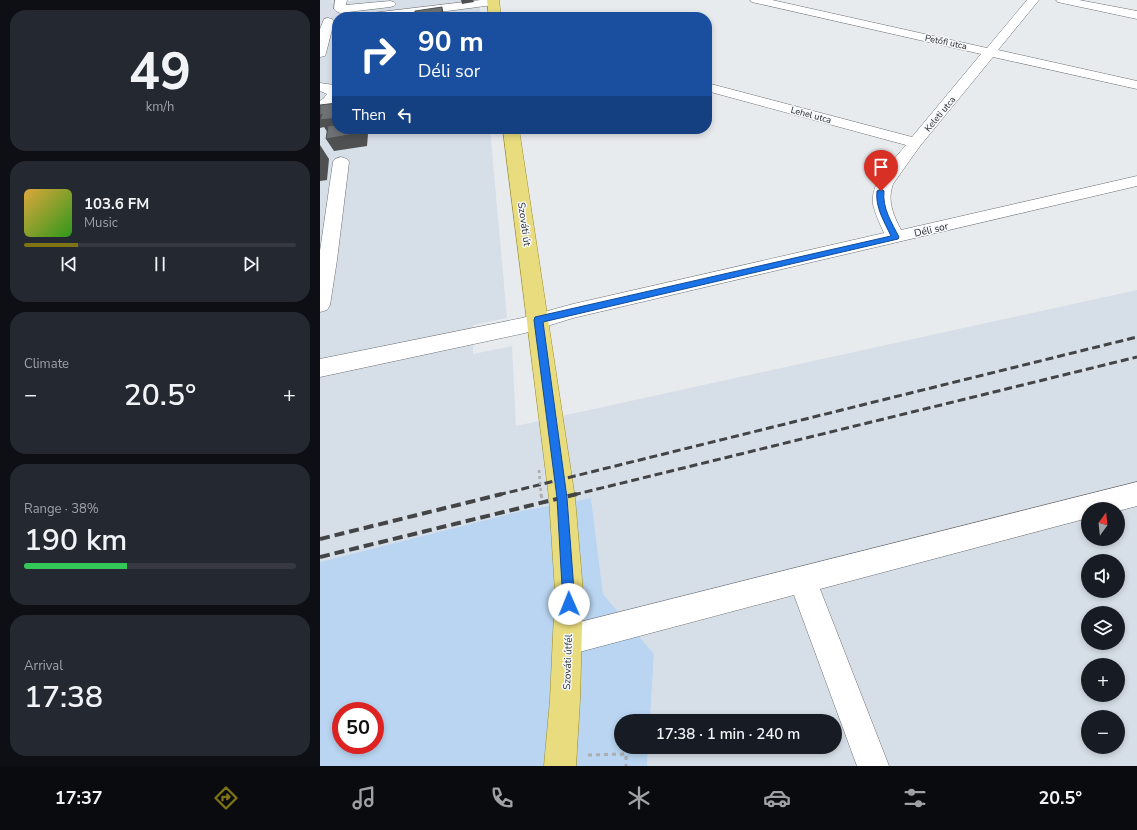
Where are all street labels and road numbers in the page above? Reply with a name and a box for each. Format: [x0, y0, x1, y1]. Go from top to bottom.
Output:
street label: Petőfi utca [924, 32, 968, 52]
street label: Keleti utca [922, 94, 958, 134]
street label: Lehel utca [789, 104, 833, 126]
street label: Szováti út [514, 201, 534, 247]
street label: Déli sor [913, 219, 950, 241]
street label: Szováti útfél [560, 634, 576, 690]

